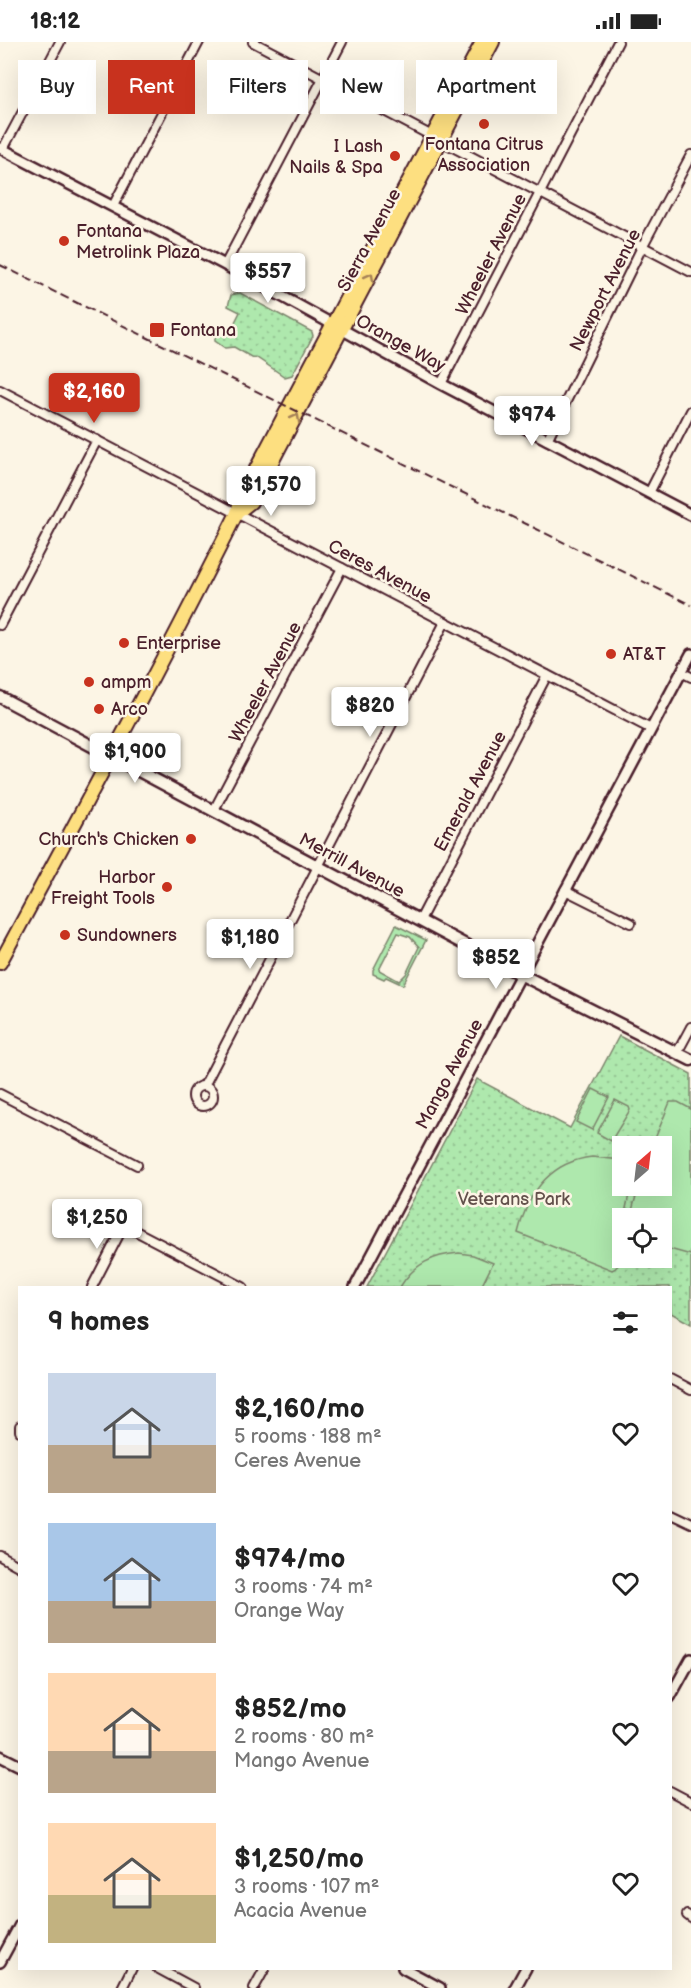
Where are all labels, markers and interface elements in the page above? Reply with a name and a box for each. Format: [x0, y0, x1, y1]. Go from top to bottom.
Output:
text: 18:12 [30, 8, 80, 35]
chip: Buy [18, 60, 96, 114]
chip: Rent [108, 60, 195, 114]
chip: Filters [207, 60, 308, 114]
chip: New [320, 60, 404, 114]
chip: Apartment [416, 60, 557, 114]
marker: Fontana Citrus Association [477, 117, 491, 131]
place label: Fontana Citrus Association [425, 134, 544, 176]
place label: I Lash Nails & Spa [289, 136, 383, 178]
marker: I Lash Nails & Spa [388, 149, 402, 163]
street label: Sierra Avenue [333, 185, 406, 295]
street label: Wheeler Avenue [452, 190, 531, 318]
place label: Fontana Metrolink Plaza [76, 221, 200, 263]
street label: Newport Avenue [566, 225, 645, 355]
marker: Fontana Metrolink Plaza [57, 234, 71, 248]
pin: $557 [232, 253, 304, 304]
text: $557 [244, 260, 292, 284]
one-way arrow [363, 273, 374, 284]
street label: Orange Way [352, 310, 450, 377]
place label: Fontana [170, 320, 236, 341]
marker: Fontana [148, 321, 166, 339]
pin: $2,160 [45, 373, 143, 424]
text: $2,160 [63, 380, 125, 404]
pin: $974 [496, 396, 568, 447]
text: $974 [508, 403, 556, 427]
one-way arrow [289, 414, 300, 424]
pin: $1,570 [222, 466, 320, 517]
text: $1,570 [240, 473, 302, 497]
street label: Ceres Avenue [324, 535, 436, 608]
street label: Wheeler Avenue [225, 618, 306, 746]
place label: Enterprise [136, 633, 221, 654]
marker: Enterprise [117, 636, 131, 650]
place label: AT&T [623, 644, 666, 665]
marker: AT&T [604, 647, 618, 661]
place label: ampm [101, 672, 151, 693]
marker: ampm [82, 675, 96, 689]
pin: $820 [334, 687, 406, 738]
text: $820 [345, 694, 395, 718]
place label: Arco [111, 699, 148, 720]
marker: Arco [92, 702, 106, 716]
street label: Emerald Avenue [430, 727, 511, 855]
pin: $1,900 [86, 733, 184, 784]
text: $1,900 [104, 740, 166, 764]
place label: Church's Chicken [39, 829, 179, 850]
street label: Merrill Avenue [295, 829, 409, 902]
marker: Church's Chicken [184, 832, 198, 846]
place label: Harbor Freight Tools [51, 867, 155, 909]
marker: Harbor Freight Tools [160, 880, 174, 894]
pin: $1,180 [201, 919, 299, 970]
place label: Sundowners [77, 925, 177, 946]
text: $1,180 [221, 926, 279, 950]
marker: Sundowners [58, 928, 72, 942]
pin: $852 [460, 939, 532, 990]
text: $852 [472, 946, 520, 970]
street label: Mango Avenue [412, 1015, 487, 1133]
north arrow [612, 1136, 672, 1196]
map controls [612, 1136, 672, 1268]
park label: Veterans Park [458, 1189, 570, 1210]
pin: $1,250 [48, 1199, 146, 1250]
text: $1,250 [66, 1206, 128, 1230]
button: locate [612, 1208, 672, 1268]
icon: filters [609, 1306, 642, 1339]
text: 9 homes [48, 1307, 149, 1338]
text: $2,160/mo [234, 1394, 365, 1425]
icon: home [96, 1397, 168, 1469]
icon: heart [609, 1417, 642, 1450]
text: 5 rooms · 188 m² [234, 1425, 382, 1449]
text: Ceres Avenue [234, 1449, 361, 1473]
text: $974/mo [234, 1544, 345, 1575]
icon: home [96, 1547, 168, 1619]
icon: heart [609, 1567, 642, 1600]
text: 3 rooms · 74 m² [234, 1575, 373, 1599]
text: Orange Way [234, 1599, 344, 1623]
text: $852/mo [234, 1694, 347, 1725]
icon: home [96, 1697, 168, 1769]
icon: heart [609, 1717, 642, 1750]
text: 2 rooms · 80 m² [234, 1725, 374, 1749]
text: Mango Avenue [234, 1749, 369, 1773]
text: $1,250/mo [234, 1844, 364, 1875]
icon: home [96, 1847, 168, 1919]
icon: heart [609, 1867, 642, 1900]
text: 3 rooms · 107 m² [234, 1875, 379, 1899]
text: Acacia Avenue [234, 1899, 367, 1923]

